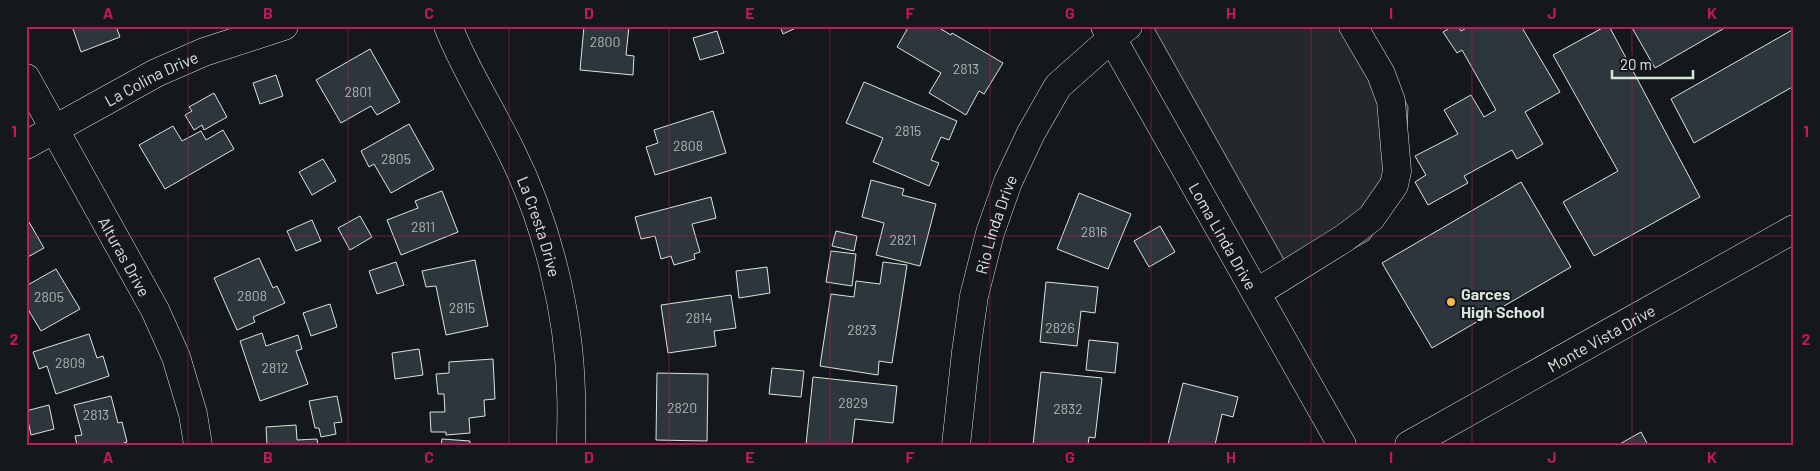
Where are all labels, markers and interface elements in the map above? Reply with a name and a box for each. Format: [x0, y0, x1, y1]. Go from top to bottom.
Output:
text: A [103, 3, 114, 22]
text: B [263, 3, 273, 22]
text: C [424, 3, 434, 22]
text: D [584, 3, 594, 22]
text: E [745, 3, 755, 22]
text: F [906, 3, 915, 22]
text: G [1065, 3, 1075, 22]
text: H [1226, 3, 1236, 22]
text: I [1389, 3, 1393, 22]
text: J [1547, 3, 1557, 22]
text: K [1707, 3, 1717, 22]
house number: 2800 [590, 33, 620, 50]
street label: La Colina Drive [101, 46, 201, 109]
scale bar [1612, 48, 1694, 80]
text: 20 m [1620, 55, 1652, 73]
house number: 2813 [953, 60, 979, 77]
house number: 2801 [344, 83, 372, 100]
text: 1 [11, 121, 17, 140]
text: 1 [1803, 121, 1809, 140]
house number: 2815 [895, 122, 921, 139]
house number: 2808 [673, 137, 703, 154]
house number: 2805 [381, 150, 411, 167]
street label: Rio Linda Drive [971, 171, 1020, 276]
street label: La Cresta Drive [514, 173, 565, 279]
street label: Loma Linda Drive [1186, 179, 1261, 293]
street label: Alturas Drive [95, 213, 155, 300]
house number: 2811 [411, 218, 435, 235]
house number: 2816 [1081, 223, 1107, 240]
house number: 2821 [889, 231, 917, 248]
place label: Garces High School [1461, 284, 1545, 321]
house number: 2808 [237, 287, 267, 304]
house number: 2805 [34, 288, 64, 305]
marker: Garces High School [1445, 296, 1457, 308]
house number: 2815 [449, 299, 475, 316]
street label: Monte Vista Drive [1544, 300, 1658, 375]
house number: 2814 [685, 309, 713, 326]
house number: 2826 [1045, 319, 1075, 336]
house number: 2823 [847, 321, 877, 338]
text: 2 [10, 329, 19, 348]
text: 2 [1802, 329, 1811, 348]
house number: 2809 [55, 354, 85, 371]
house number: 2812 [262, 359, 288, 376]
house number: 2829 [838, 394, 868, 411]
house number: 2820 [667, 399, 697, 416]
house number: 2832 [1053, 400, 1083, 417]
house number: 2813 [83, 406, 109, 423]
text: A [103, 447, 114, 466]
text: B [263, 447, 273, 466]
text: C [424, 447, 434, 466]
text: D [584, 447, 594, 466]
text: E [745, 447, 755, 466]
text: F [906, 447, 915, 466]
text: G [1065, 447, 1075, 466]
text: H [1226, 447, 1236, 466]
text: I [1389, 447, 1393, 466]
text: J [1547, 447, 1557, 466]
text: K [1707, 447, 1717, 466]

